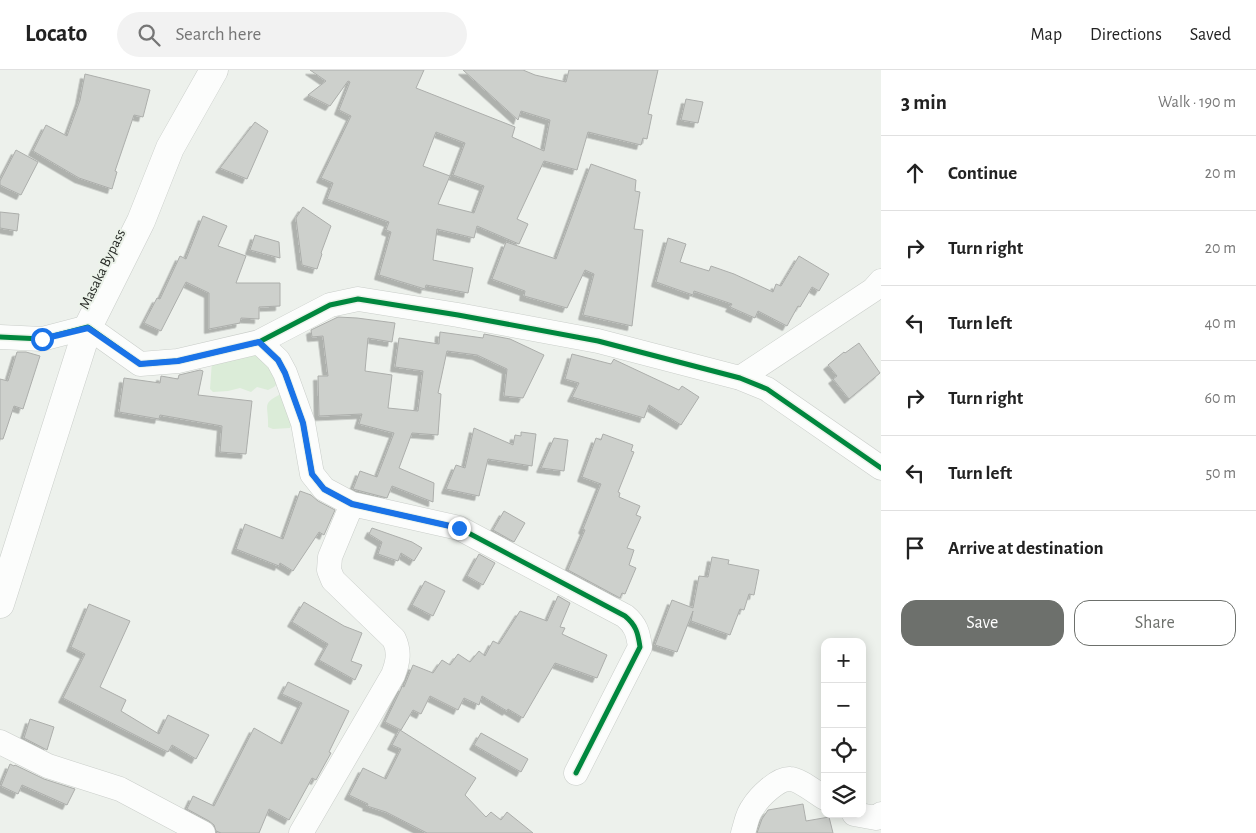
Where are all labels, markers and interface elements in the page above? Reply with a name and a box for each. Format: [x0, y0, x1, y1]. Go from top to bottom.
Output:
search box [117, 12, 467, 57]
icon: search [135, 21, 163, 49]
text: Locato [25, 22, 87, 46]
text: Search here [175, 25, 261, 44]
text: Map [1031, 26, 1062, 44]
text: Directions [1090, 26, 1162, 44]
text: Saved [1190, 26, 1231, 44]
text: 3 min [901, 92, 947, 113]
text: Walk · 190 m [1158, 94, 1236, 110]
icon: ahead [901, 159, 929, 187]
text: Continue [948, 164, 1017, 183]
text: 20 m [1205, 165, 1236, 181]
street label: Masaka Bypass [77, 227, 128, 312]
icon: right [901, 234, 929, 262]
text: Turn right [948, 239, 1023, 258]
text: 20 m [1205, 240, 1236, 256]
icon: left [901, 309, 929, 337]
text: Turn left [948, 314, 1012, 333]
text: 40 m [1204, 315, 1236, 331]
route start [31, 328, 54, 351]
icon: right [901, 384, 929, 412]
text: Turn right [948, 389, 1023, 408]
text: 60 m [1205, 390, 1236, 406]
icon: left [901, 459, 929, 487]
text: Turn left [948, 464, 1012, 483]
text: 50 m [1205, 465, 1236, 481]
route end [448, 517, 471, 540]
icon: arrive [901, 534, 929, 562]
text: Arrive at destination [948, 539, 1104, 558]
button: Save [901, 600, 1064, 646]
button: Share [1074, 600, 1236, 646]
map controls [821, 638, 866, 818]
button: + [821, 638, 866, 683]
button: − [821, 683, 866, 728]
button: locate [821, 728, 866, 773]
button: layers [821, 773, 866, 818]

